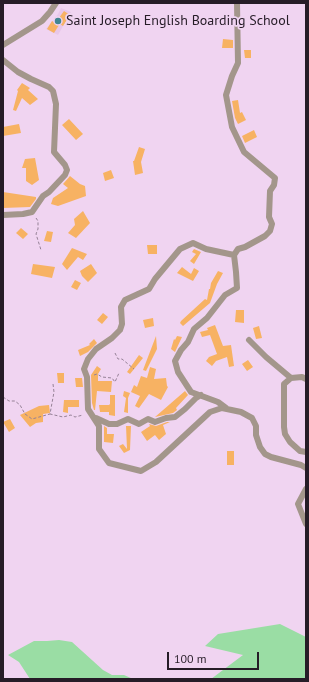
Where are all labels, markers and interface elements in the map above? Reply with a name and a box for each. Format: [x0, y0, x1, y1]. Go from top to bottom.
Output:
place label: Saint Joseph English Boarding School [66, 13, 290, 29]
marker: Saint Joseph English Boarding School [53, 16, 63, 26]
scale bar [169, 644, 261, 670]
text: 100 m [174, 651, 207, 666]

